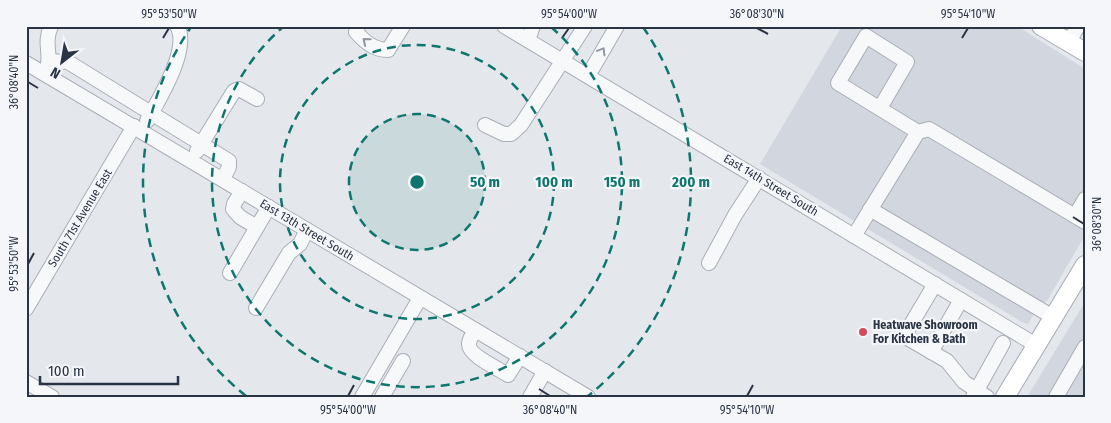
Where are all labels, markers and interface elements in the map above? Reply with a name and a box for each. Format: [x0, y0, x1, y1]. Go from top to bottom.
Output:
text: 95°53'50"W [141, 7, 197, 21]
text: 95°54'00"W [541, 7, 597, 21]
text: 36°08'30"N [730, 7, 784, 21]
text: 95°54'10"W [941, 7, 995, 21]
one-way arrow [362, 37, 371, 46]
north arrow [38, 38, 88, 88]
one-way arrow [596, 47, 606, 56]
text: 36°08'40"N [7, 55, 21, 109]
text: N [48, 63, 64, 82]
street label: East 14th Street South [721, 151, 821, 219]
street label: South 71st Avenue East [45, 166, 115, 270]
centre of rings [408, 173, 426, 191]
text: 50 m [470, 173, 500, 191]
text: 100 m [535, 173, 573, 191]
text: 150 m [604, 173, 640, 191]
text: 200 m [671, 173, 710, 191]
street label: East 13th Street South [257, 196, 357, 264]
text: 36°08'30"N [1090, 197, 1104, 251]
text: 95°53'50"W [7, 236, 21, 292]
place label: Heatwave Showroom For Kitchen & Bath [873, 318, 978, 346]
marker: Heatwave Showroom For Kitchen & Bath [857, 326, 869, 338]
scale bar [40, 353, 178, 385]
text: 100 m [48, 362, 85, 380]
text: 95°54'00"W [320, 403, 376, 417]
text: 36°08'40"N [523, 403, 577, 417]
text: 95°54'10"W [720, 403, 774, 417]

